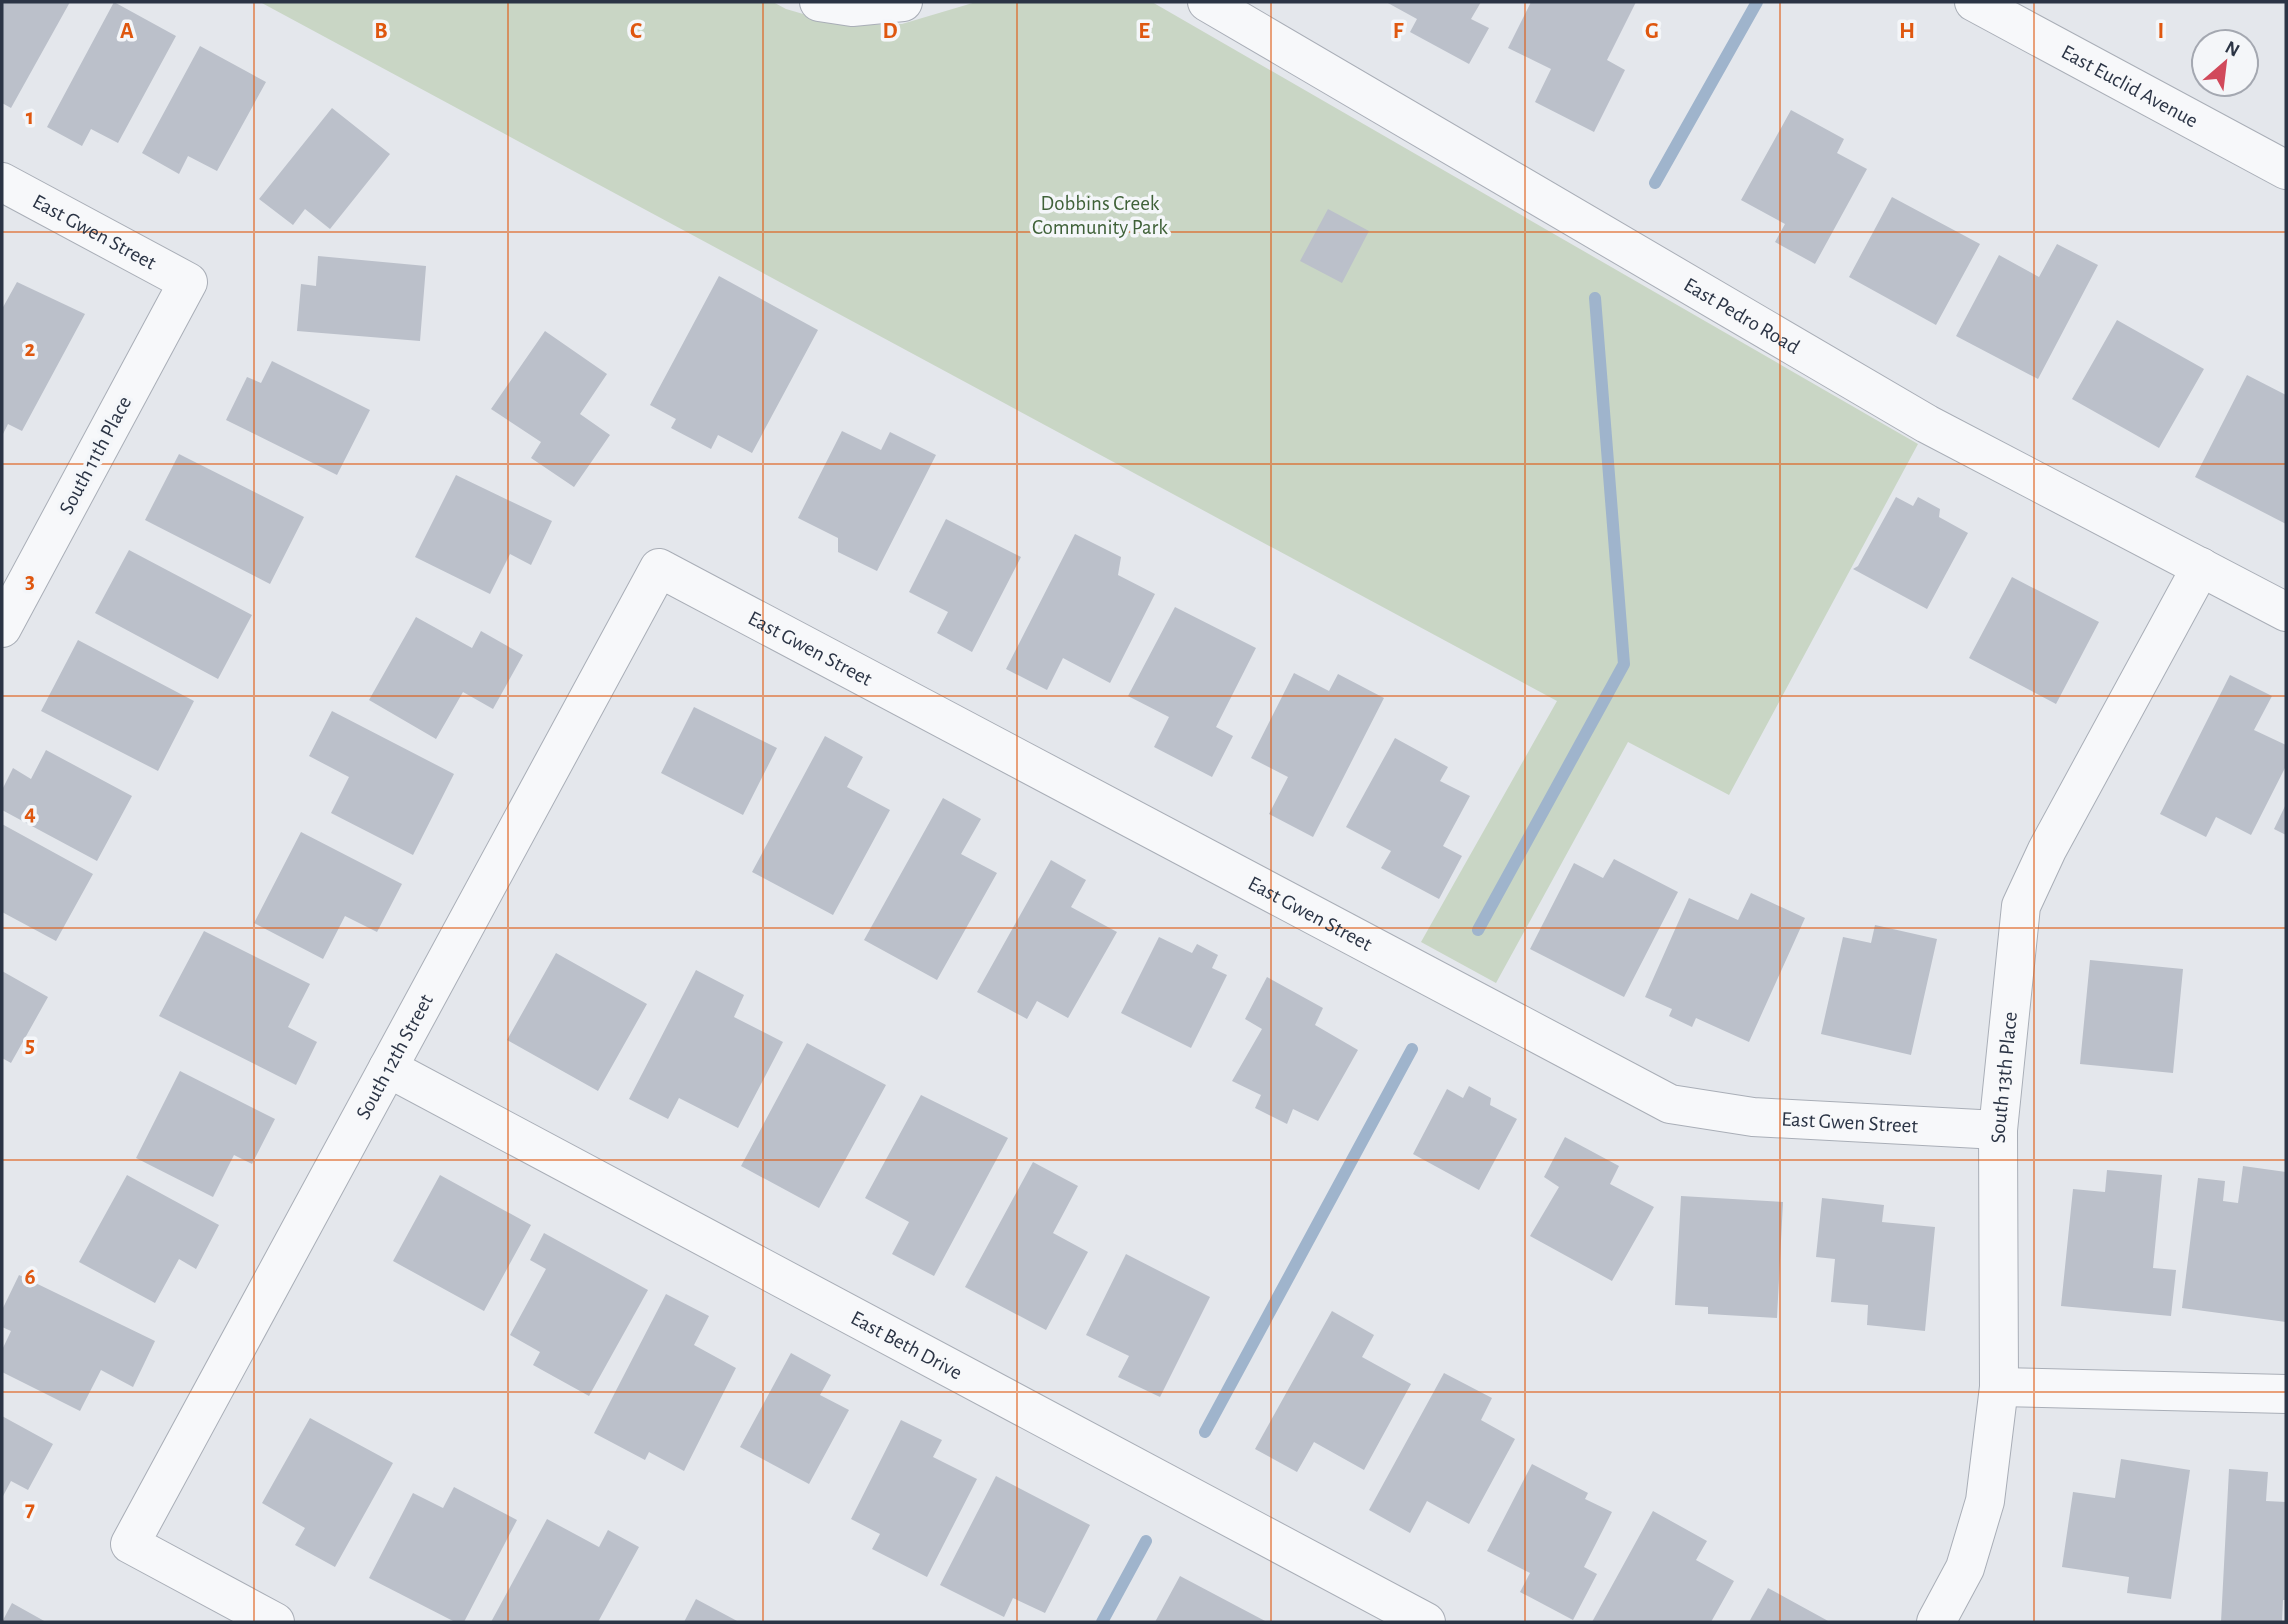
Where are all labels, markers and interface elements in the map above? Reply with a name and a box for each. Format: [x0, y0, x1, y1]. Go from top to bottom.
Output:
text: A [120, 20, 134, 43]
text: B [374, 20, 388, 43]
text: C [630, 20, 642, 43]
text: D [882, 20, 898, 43]
text: E [1138, 20, 1150, 43]
text: F [1393, 20, 1404, 43]
text: G [1645, 20, 1659, 43]
text: H [1899, 20, 1915, 43]
text: I [2158, 20, 2164, 43]
north arrow [2190, 28, 2260, 98]
text: N [2222, 38, 2243, 61]
street label: East Euclid Avenue [2058, 41, 2201, 132]
text: 1 [26, 106, 34, 129]
street label: East Gwen Street [29, 191, 160, 274]
park label: Dobbins Creek Community Park [1032, 193, 1168, 238]
street label: East Pedro Road [1680, 274, 1803, 358]
text: 2 [25, 338, 36, 361]
street label: South 11th Place [55, 393, 135, 518]
text: 3 [25, 570, 35, 593]
street label: East Gwen Street [745, 607, 876, 690]
text: 4 [24, 802, 36, 825]
street label: East Gwen Street [1245, 872, 1376, 955]
street label: South 12th Street [352, 991, 437, 1123]
street label: South 13th Place [1988, 1011, 2021, 1143]
text: 5 [25, 1034, 35, 1057]
street label: East Gwen Street [1781, 1109, 1919, 1137]
text: 6 [24, 1266, 36, 1289]
street label: East Beth Drive [847, 1307, 966, 1384]
text: 7 [25, 1498, 35, 1521]

